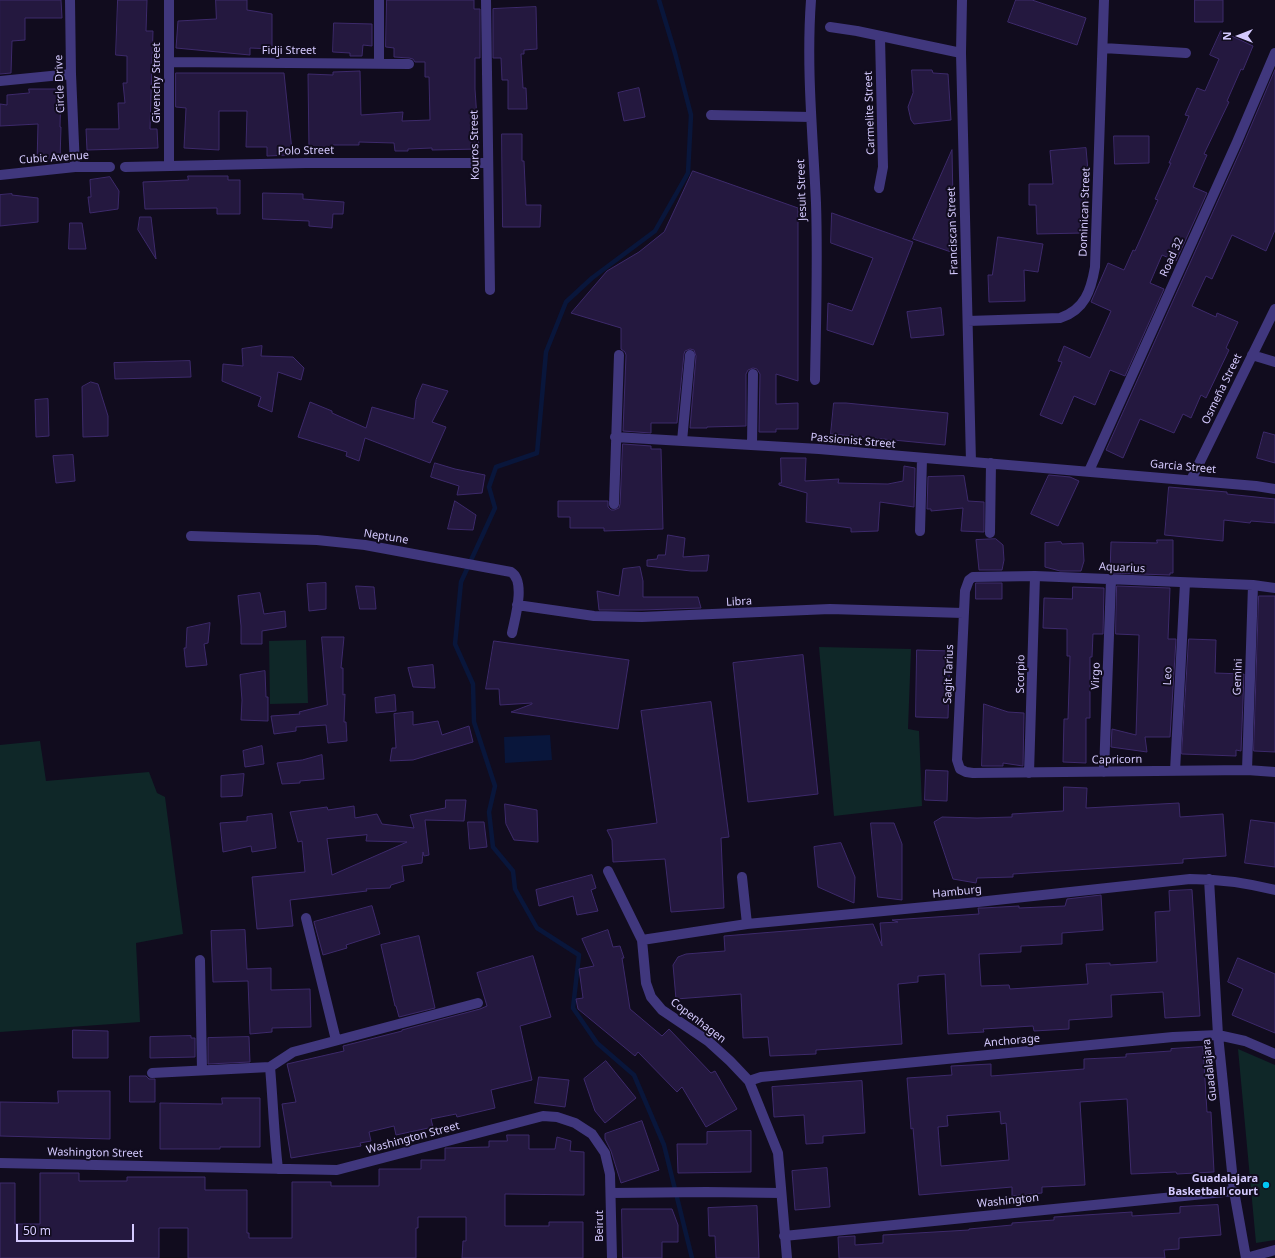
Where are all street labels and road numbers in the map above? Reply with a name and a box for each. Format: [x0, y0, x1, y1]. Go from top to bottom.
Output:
street label: Givenchy Street [150, 43, 164, 123]
street label: Fidji Street [262, 44, 316, 58]
street label: Circle Drive [52, 55, 68, 113]
street label: Carmelite Street [862, 71, 878, 155]
street label: Kouros Street [468, 110, 482, 180]
street label: Polo Street [278, 144, 334, 158]
street label: Cubic Avenue [19, 149, 89, 167]
street label: Jesuit Street [794, 159, 810, 221]
street label: Dominican Street [1077, 167, 1093, 257]
street label: Franciscan Street [945, 187, 961, 275]
street label: Road 32 [1157, 235, 1187, 279]
street label: Osmeña Street [1199, 352, 1245, 426]
street label: Passionist Street [810, 431, 896, 451]
street label: Garcia Street [1149, 458, 1217, 476]
street label: Neptune [363, 527, 409, 547]
street label: Aquarius [1099, 560, 1145, 576]
street label: Libra [726, 595, 752, 609]
street label: Sagit Tarius [941, 644, 957, 704]
street label: Scorpio [1014, 655, 1028, 693]
street label: Gemini [1231, 658, 1245, 696]
street label: Virgo [1089, 662, 1103, 690]
street label: Leo [1161, 666, 1175, 686]
street label: Capricorn [1092, 753, 1142, 767]
street label: Hamburg [932, 883, 982, 901]
street label: Copenhagen [668, 996, 728, 1046]
street label: Anchorage [984, 1032, 1040, 1050]
street label: Guadalajara [1200, 1038, 1220, 1102]
street label: Washington Street [365, 1119, 461, 1157]
street label: Washington Street [47, 1146, 143, 1160]
street label: Washington [976, 1191, 1040, 1211]
street label: Beirut [593, 1210, 607, 1242]

